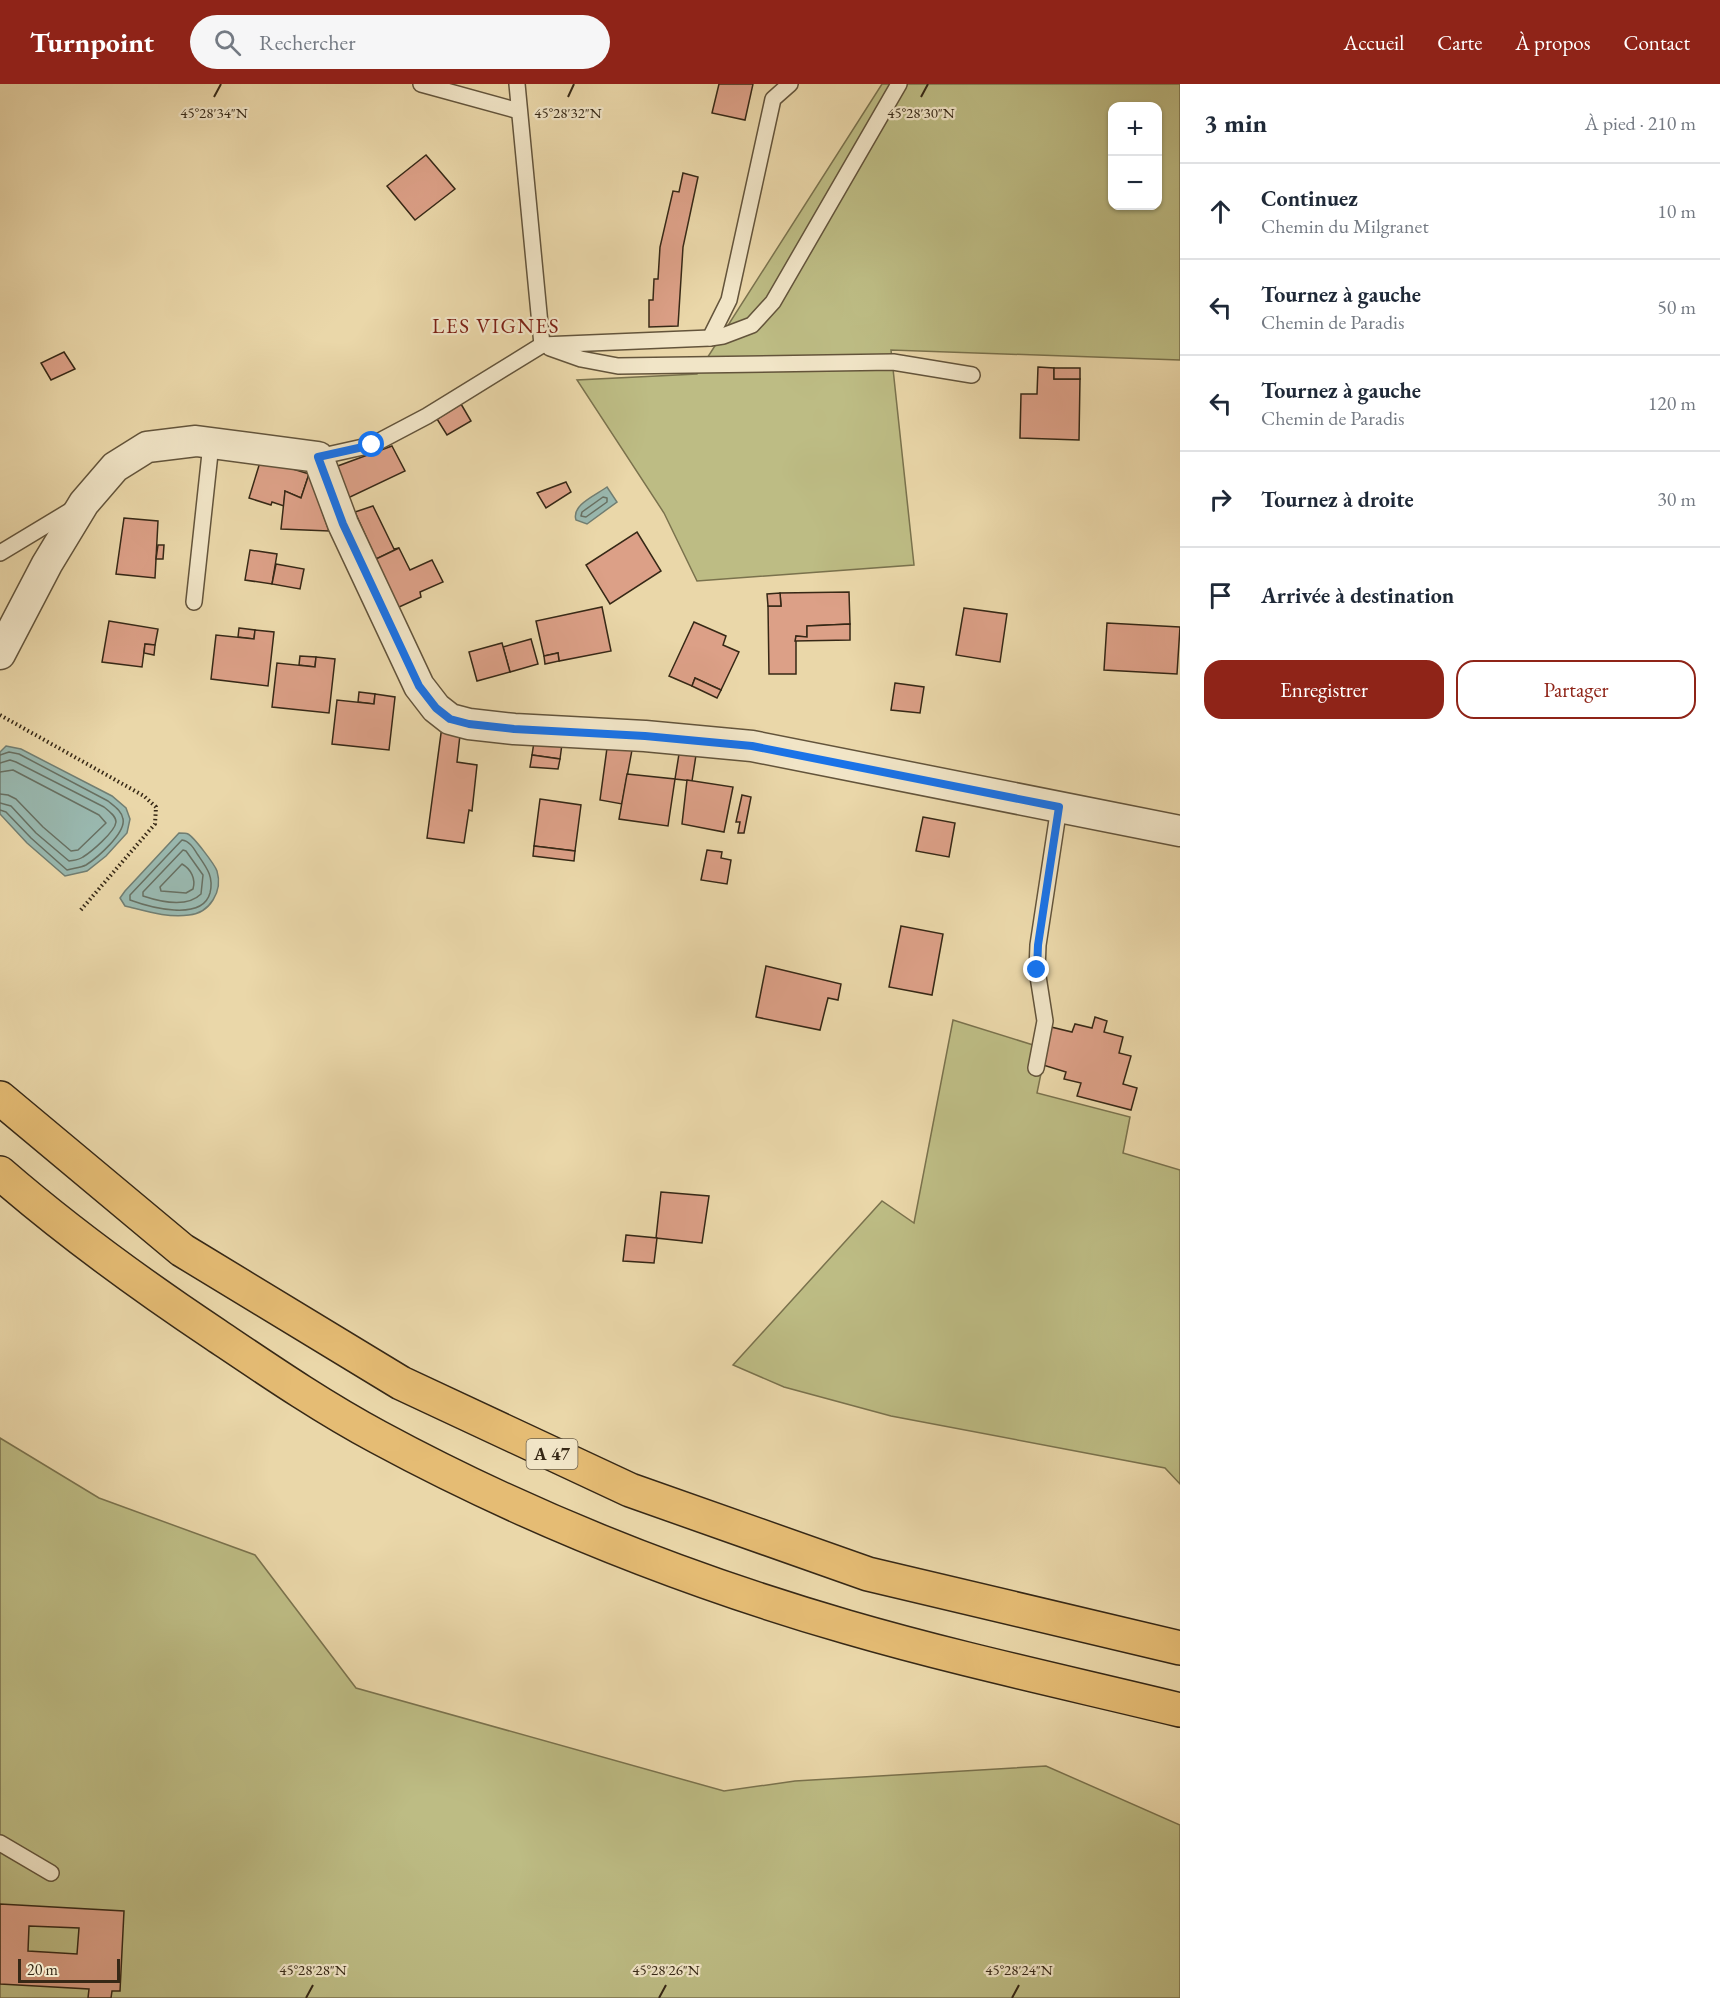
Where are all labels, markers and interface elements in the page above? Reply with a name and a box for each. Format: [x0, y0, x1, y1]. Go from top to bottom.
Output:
search box [190, 15, 610, 69]
text: Turnpoint [30, 24, 154, 60]
icon: search [211, 26, 244, 59]
text: Rechercher [259, 28, 356, 57]
text: Accueil [1344, 29, 1404, 56]
text: Carte [1437, 29, 1482, 56]
text: À propos [1515, 29, 1590, 56]
text: Contact [1623, 29, 1690, 56]
map controls [1108, 102, 1162, 210]
button: + [1108, 102, 1162, 156]
text: 45°28'34"N [180, 103, 248, 122]
text: 45°28'32"N [534, 103, 602, 122]
text: 45°28'30"N [887, 103, 955, 122]
text: 3 min [1204, 106, 1267, 140]
text: À pied · 210 m [1585, 110, 1696, 136]
button: − [1108, 156, 1162, 210]
text: Continuez [1261, 184, 1358, 213]
icon: ahead [1204, 195, 1237, 228]
text: 10 m [1657, 198, 1696, 224]
text: Chemin du Milgranet [1261, 213, 1429, 239]
text: Tournez à gauche [1261, 280, 1421, 309]
icon: left [1204, 291, 1237, 324]
text: 50 m [1657, 294, 1696, 320]
text: Chemin de Paradis [1261, 309, 1404, 335]
district label: LES VIGNES [432, 312, 560, 339]
text: Tournez à gauche [1261, 376, 1421, 405]
icon: left [1204, 387, 1237, 420]
text: 120 m [1648, 390, 1696, 416]
text: Chemin de Paradis [1261, 405, 1404, 431]
route start [358, 431, 384, 457]
icon: right [1204, 483, 1237, 516]
text: Tournez à droite [1261, 485, 1414, 514]
text: 30 m [1657, 486, 1696, 512]
icon: arrive [1204, 579, 1237, 612]
text: Arrivée à destination [1261, 581, 1454, 610]
button: Enregistrer [1204, 660, 1444, 719]
button: Partager [1456, 660, 1696, 719]
route end [1023, 956, 1049, 982]
road number: A 47 [526, 1439, 578, 1469]
scale bar [18, 1956, 120, 1984]
text: 20 m [27, 1959, 58, 1980]
text: 45°28'28"N [279, 1960, 347, 1979]
text: 45°28'26"N [632, 1960, 700, 1979]
text: 45°28'24"N [985, 1960, 1053, 1979]

